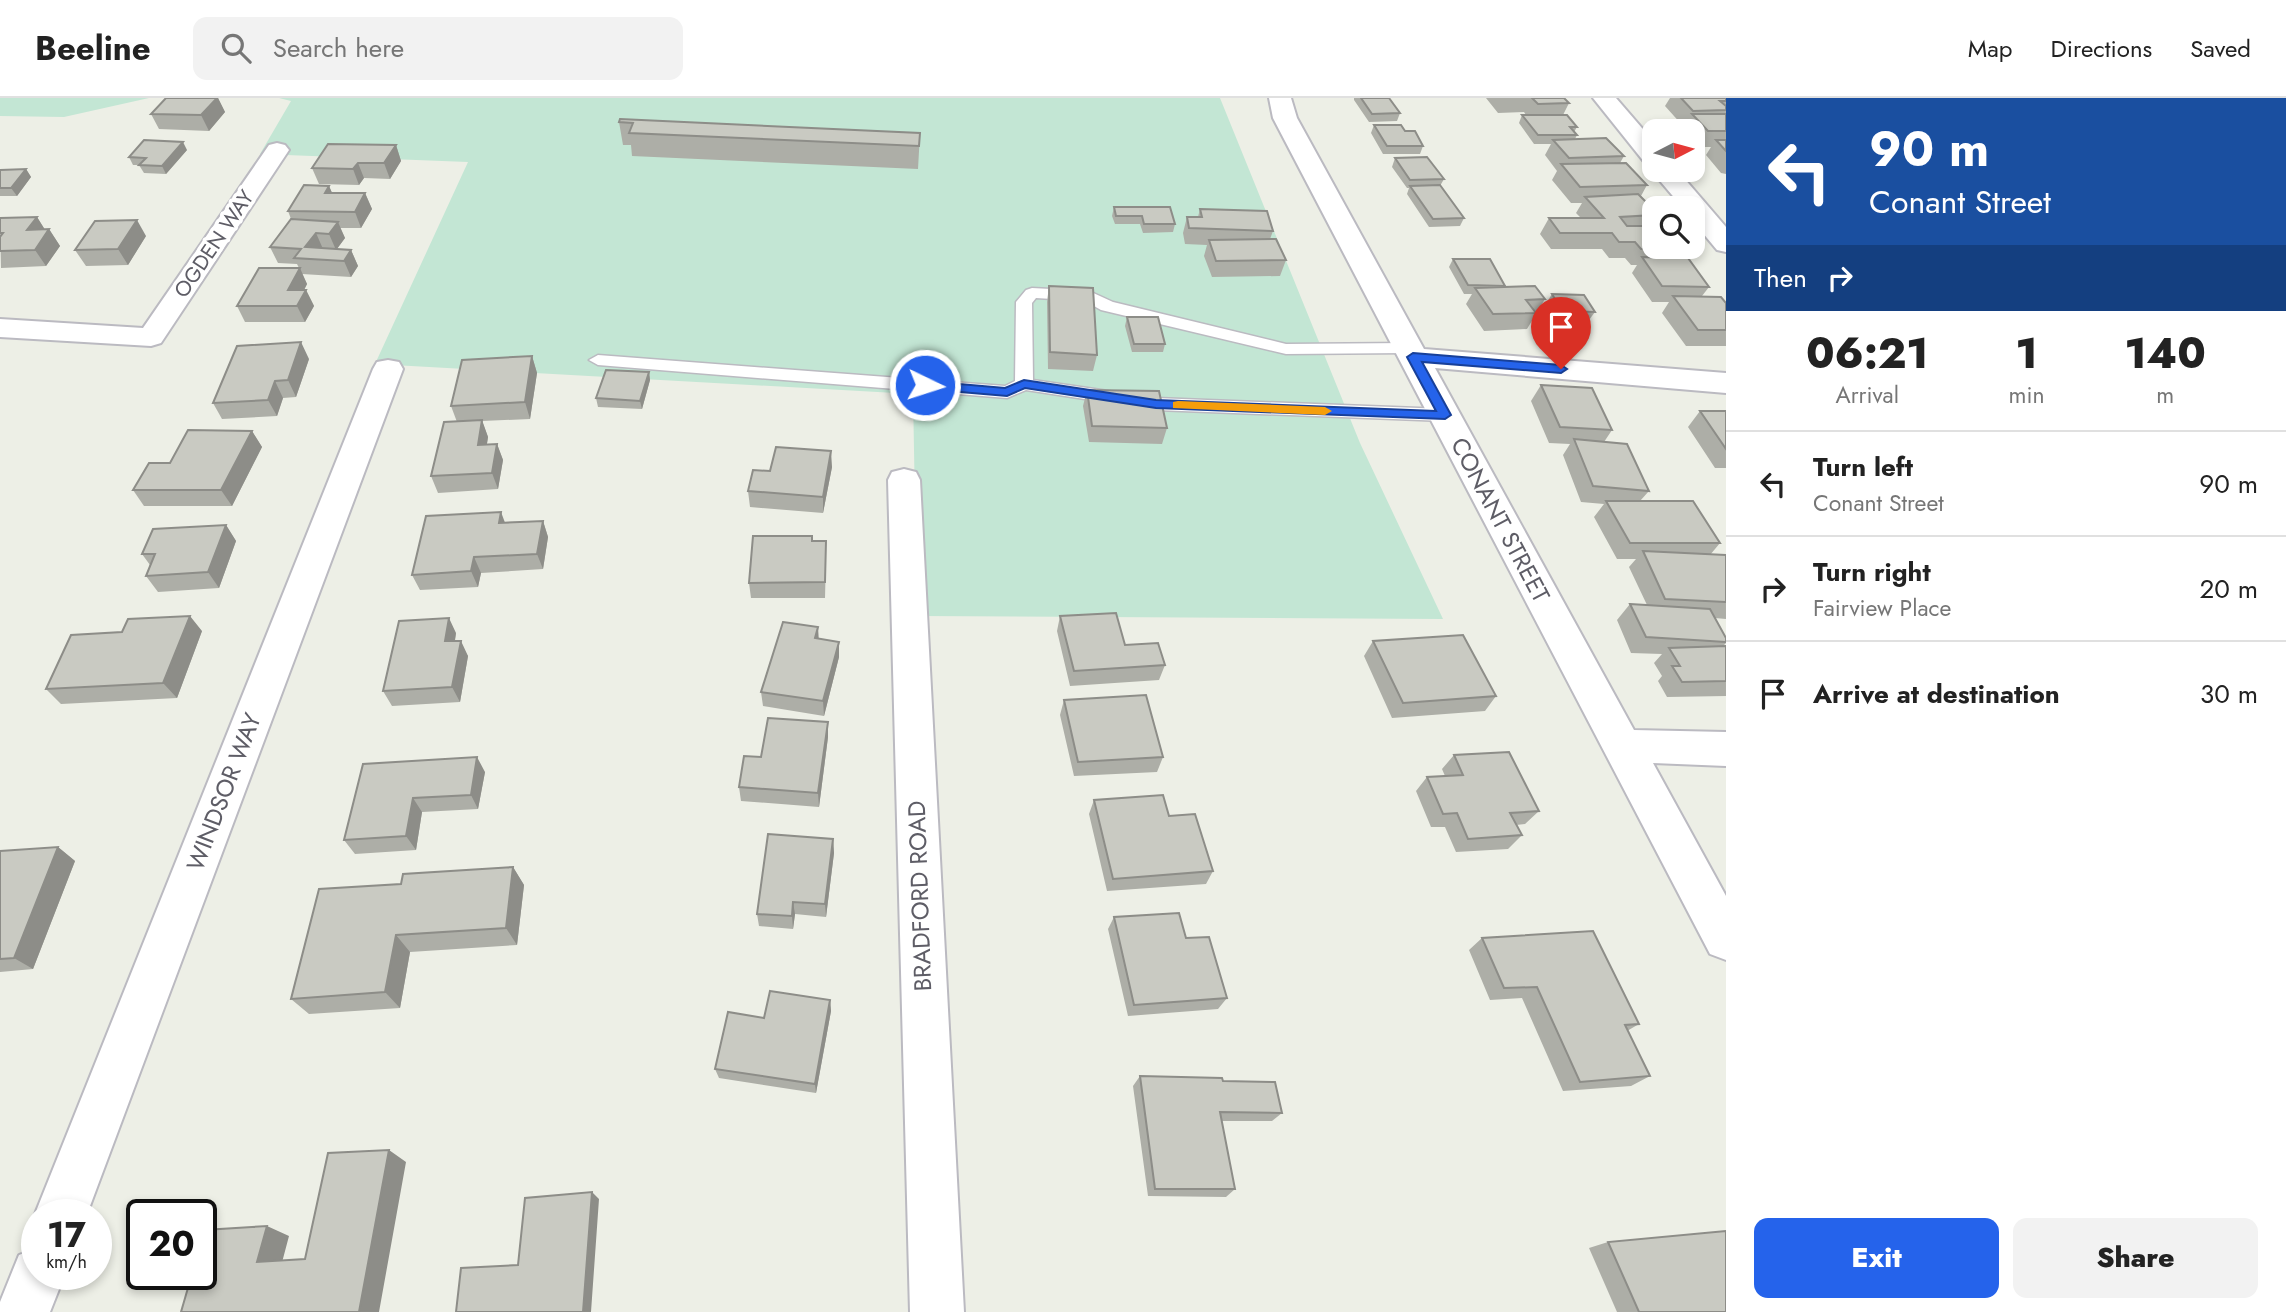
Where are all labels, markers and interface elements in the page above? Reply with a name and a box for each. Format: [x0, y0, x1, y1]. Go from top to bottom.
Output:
search box [193, 17, 683, 80]
text: Beeline [35, 25, 151, 72]
icon: search [217, 29, 255, 67]
text: Search here [273, 29, 404, 67]
text: Map [1968, 31, 2013, 66]
text: Directions [2051, 31, 2152, 66]
text: Saved [2190, 31, 2251, 66]
text: 90 m [1869, 114, 1989, 184]
north arrow [1642, 119, 1704, 182]
map controls [1642, 119, 1705, 259]
icon: left [1754, 126, 1845, 217]
text: Conant Street [1869, 179, 2051, 225]
street label: OGDEN WAY [167, 184, 261, 304]
button: search [1642, 196, 1705, 259]
text: Then [1754, 259, 1807, 297]
icon: right [1821, 259, 1859, 297]
pin [1531, 297, 1591, 369]
icon: arrive [1542, 308, 1580, 346]
text: 06:21 [1806, 323, 1928, 384]
text: 1 [2015, 323, 2038, 384]
text: 140 [2124, 323, 2206, 384]
position arrow [888, 348, 962, 422]
text: Arrival [1836, 378, 1899, 412]
text: min [2008, 378, 2044, 412]
text: m [2156, 378, 2174, 412]
street label: CONANT STREET [1442, 431, 1559, 608]
text: Turn left [1813, 448, 1913, 486]
icon: left [1754, 465, 1792, 503]
text: 90 m [2199, 465, 2258, 503]
text: Conant Street [1813, 486, 1944, 520]
text: Turn right [1813, 553, 1931, 591]
icon: right [1754, 570, 1792, 608]
text: 20 m [2200, 570, 2258, 608]
text: Fairview Place [1813, 591, 1951, 625]
icon: arrive [1754, 675, 1792, 713]
text: Arrive at destination [1813, 675, 2060, 713]
text: 30 m [2200, 675, 2258, 713]
street label: WINDSOR WAY [177, 707, 270, 876]
street label: BRADFORD ROAD [899, 800, 940, 992]
speed limit sign: 20 [126, 1199, 217, 1290]
text: 17 [47, 1210, 86, 1260]
button: Exit [1754, 1218, 1999, 1298]
button: Share [2013, 1218, 2258, 1298]
text: km/h [46, 1249, 87, 1275]

